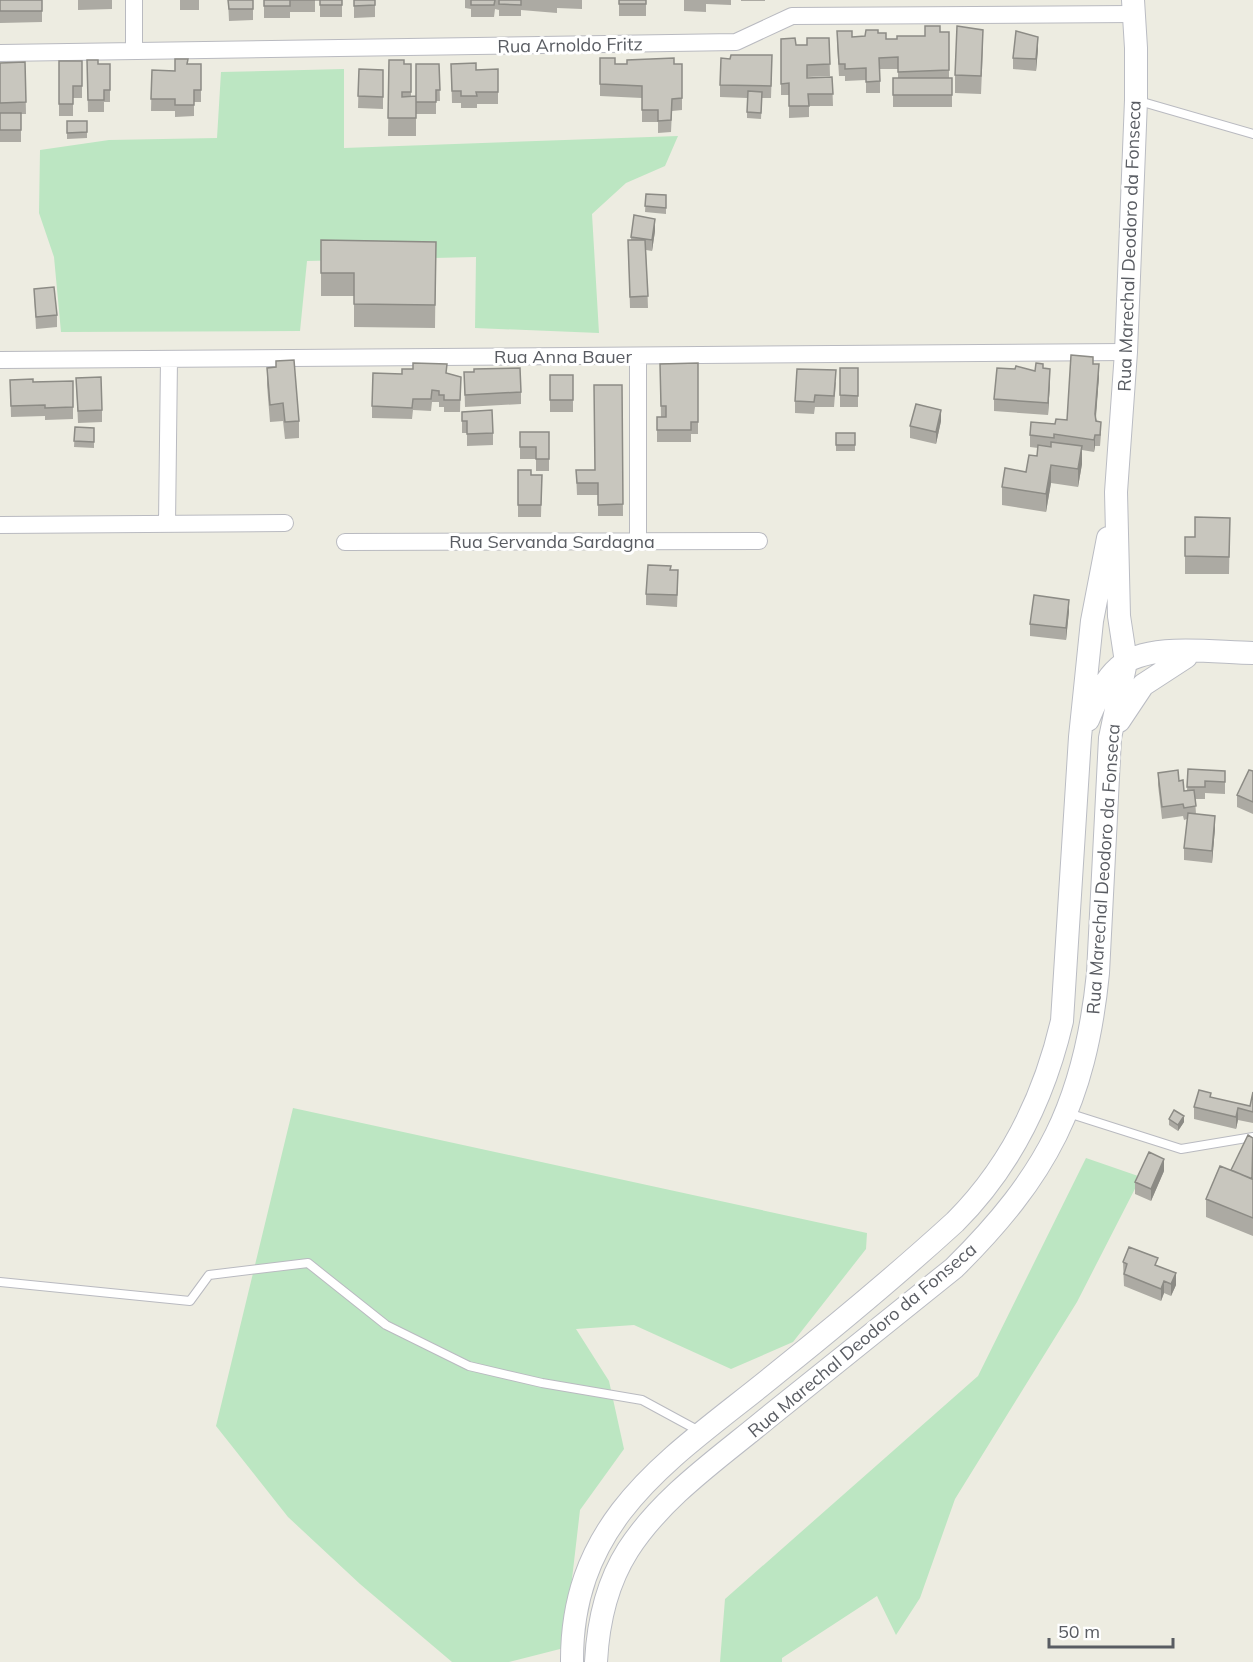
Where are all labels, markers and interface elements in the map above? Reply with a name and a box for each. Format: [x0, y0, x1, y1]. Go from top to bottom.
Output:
street label: Rua Arnoldo Fritz [497, 32, 643, 58]
street label: Rua Marechal Deodoro da Fonseca [1112, 100, 1146, 392]
street label: Rua Anna Bauer [494, 345, 632, 368]
street label: Rua Servanda Sardagna [449, 530, 655, 553]
street label: Rua Marechal Deodoro da Fonseca [1081, 723, 1125, 1015]
street label: Rua Marechal Deodoro da Fonseca [743, 1238, 981, 1442]
scale bar [1049, 1611, 1174, 1649]
text: 50 m [1058, 1620, 1100, 1643]

